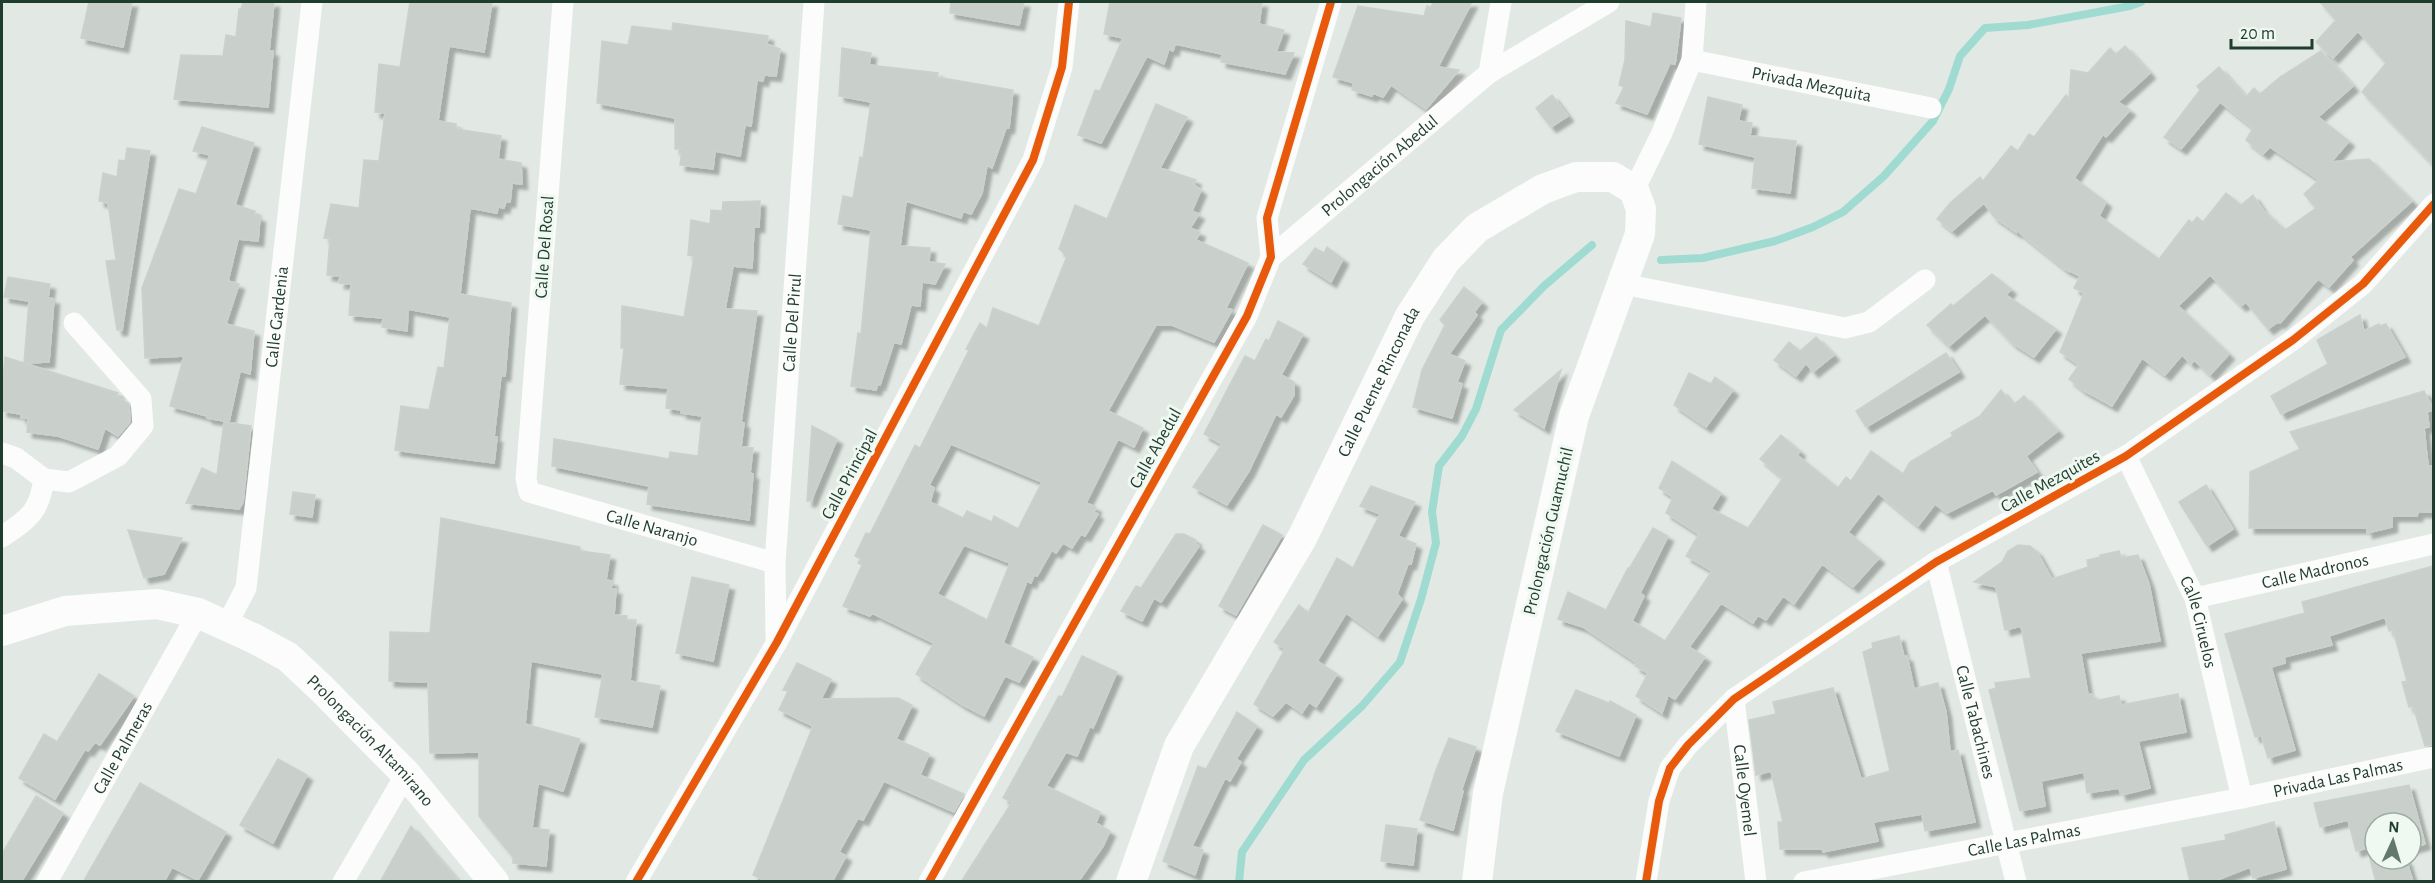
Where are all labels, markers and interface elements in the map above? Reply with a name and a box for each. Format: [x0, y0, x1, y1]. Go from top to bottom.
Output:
scale bar [2231, 12, 2312, 50]
text: 20 m [2240, 25, 2275, 43]
street label: Privada Mezquita [1750, 64, 1873, 106]
street label: Prolongación Abedul [1318, 112, 1442, 220]
street label: Calle Del Rosal [532, 195, 558, 299]
street label: Calle Gardenia [263, 265, 292, 369]
street label: Calle Del Pirul [780, 273, 805, 372]
street label: Calle Puente Rinconada [1335, 303, 1424, 460]
street label: Calle Abedul [1126, 405, 1185, 492]
street label: Calle Principal [819, 426, 881, 523]
street label: Prolongación Guamuchil [1521, 446, 1577, 617]
street label: Calle Mezquites [1998, 447, 2103, 516]
street label: Calle Naranjo [604, 507, 700, 550]
street label: Calle Madronos [2260, 551, 2370, 593]
street label: Calle Ciruelos [2176, 574, 2219, 670]
street label: Calle Tabachines [1952, 664, 1998, 781]
street label: Prolongación Altamirano [303, 672, 437, 810]
street label: Calle Palmeras [90, 699, 156, 797]
street label: Calle Oyemel [1730, 744, 1758, 837]
street label: Privada Las Palmas [2272, 756, 2405, 801]
north arrow [2363, 811, 2423, 871]
text: N [2388, 819, 2400, 835]
street label: Calle Las Palmas [1966, 821, 2082, 860]

